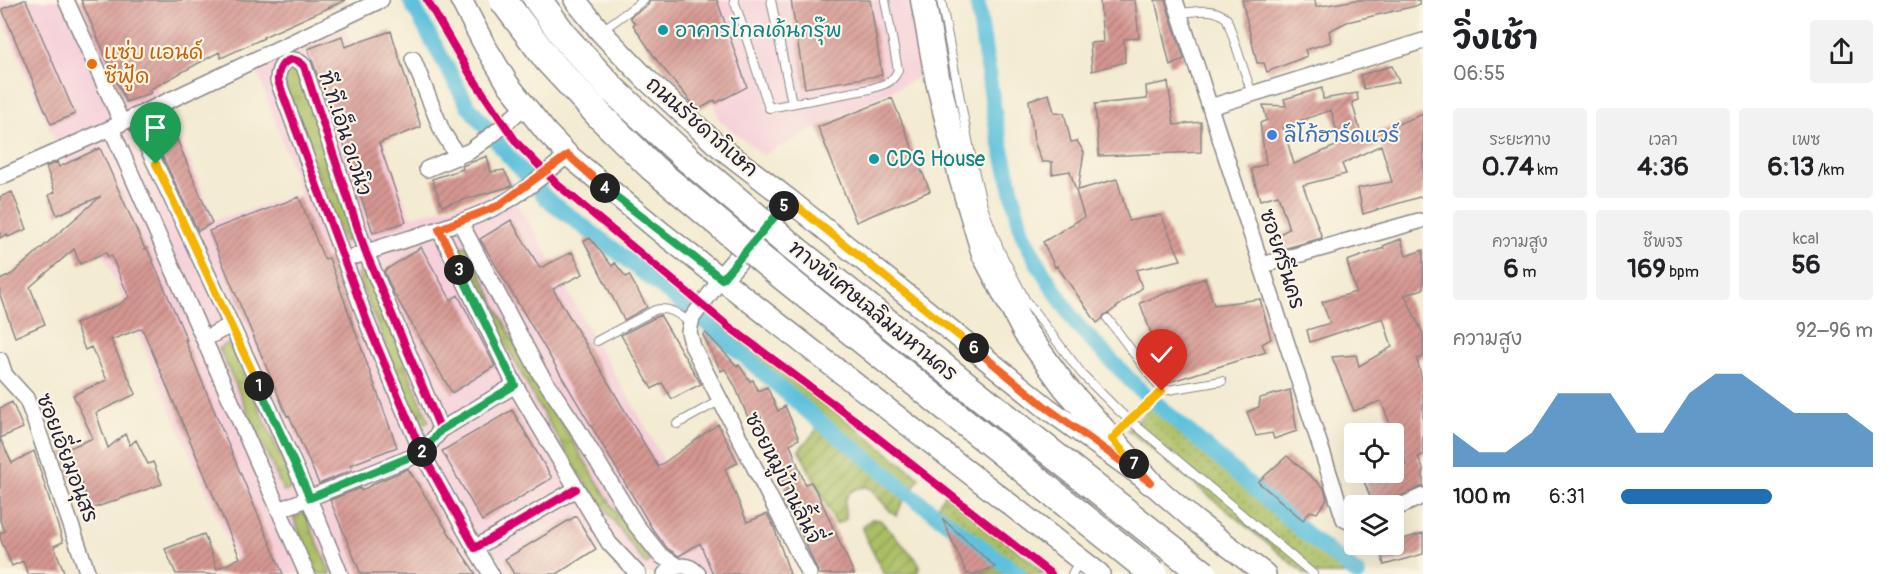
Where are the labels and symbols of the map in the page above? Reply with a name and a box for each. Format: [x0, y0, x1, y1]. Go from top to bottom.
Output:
place label: อาคารโกลเด้นกรุ๊พ [675, 16, 842, 46]
marker: อาคารโกลเด้นกรุ๊พ [656, 23, 670, 37]
place label: แซ่บ แอนด์ ซีฟู้ด [104, 39, 203, 92]
marker: แซ่บ แอนด์ ซีฟู้ด [85, 57, 99, 71]
street label: ที.ที.เอ็น อเวนิว [312, 67, 378, 199]
street label: ถนนรัชดาภิเษก [640, 71, 764, 183]
pin [130, 102, 181, 164]
place label: ลิโก้ฮาร์ดแวร์ [1284, 122, 1399, 149]
marker: ลิโก้ฮาร์ดแวร์ [1265, 128, 1279, 142]
place label: CDG House [886, 146, 986, 173]
marker: CDG House [867, 152, 881, 166]
pin: 4 [590, 173, 620, 203]
pin: 5 [769, 191, 799, 221]
street label: ซอยศรีนคร [1253, 206, 1311, 312]
street label: ทางพิเศษเฉลิมมหานคร [783, 234, 963, 388]
pin: 3 [444, 255, 474, 285]
pin [1136, 329, 1187, 391]
pin: 6 [959, 333, 989, 363]
pin: 1 [244, 371, 274, 401]
street label: ซอยเอี่ยมอนุสร [28, 388, 109, 527]
street label: ซอยหมู่บ้านลิ้นจี่ [736, 405, 833, 550]
pin: 2 [407, 437, 437, 467]
pin: 7 [1119, 449, 1149, 479]

